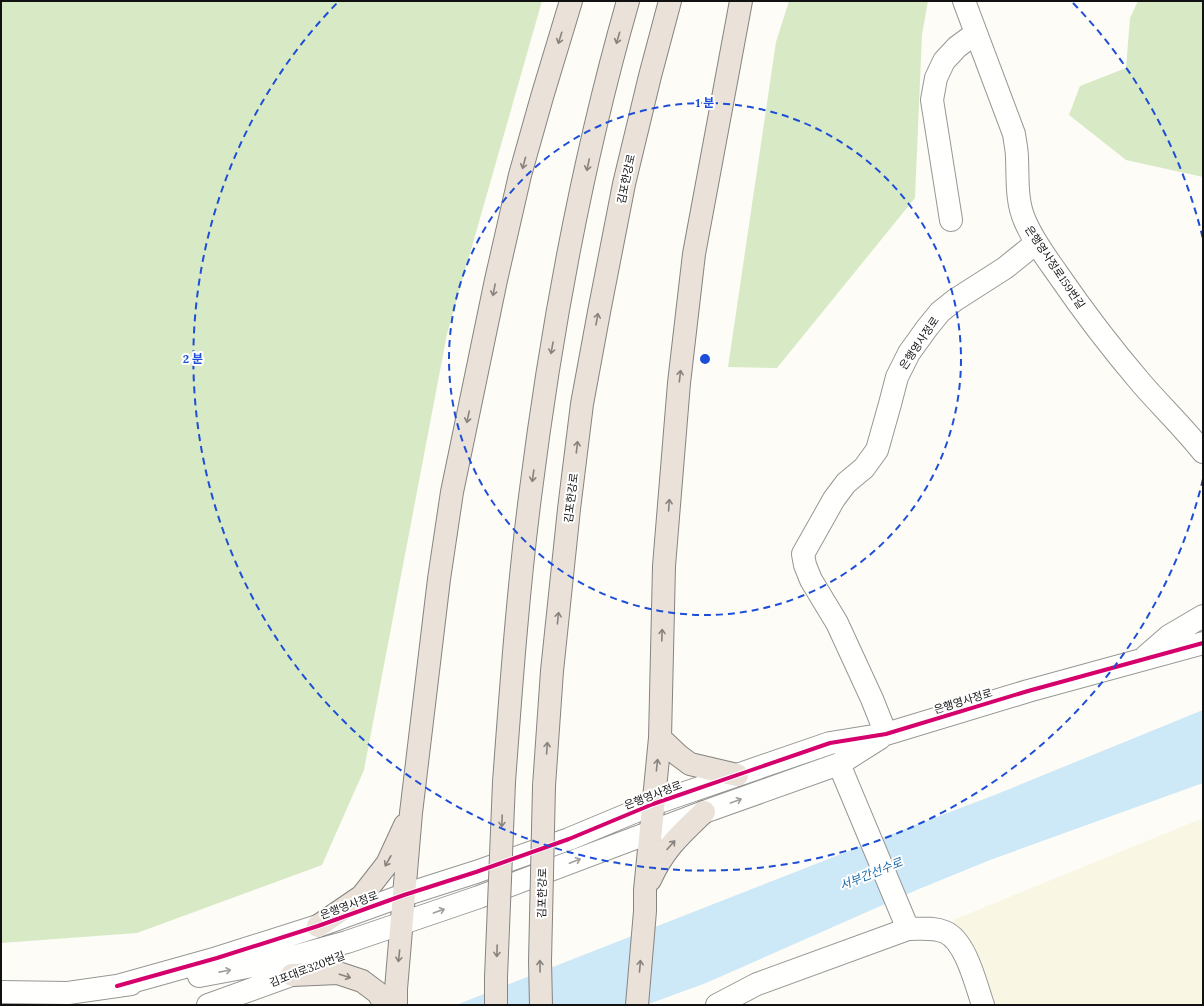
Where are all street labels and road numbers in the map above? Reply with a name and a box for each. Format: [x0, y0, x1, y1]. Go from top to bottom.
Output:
street label: 김포한강로 [614, 153, 638, 205]
street label: 은행영사정로159번길 [1022, 223, 1088, 311]
street label: 은행영사정로 [896, 314, 942, 372]
street label: 김포한강로 [561, 472, 581, 524]
street label: 은행영사정로 [932, 685, 994, 717]
street label: 은행영사정로 [622, 778, 684, 812]
street label: 김포한강로 [535, 868, 549, 918]
street label: 은행영사정로 [318, 888, 380, 922]
street label: 김포대로320번길 [267, 948, 347, 990]

